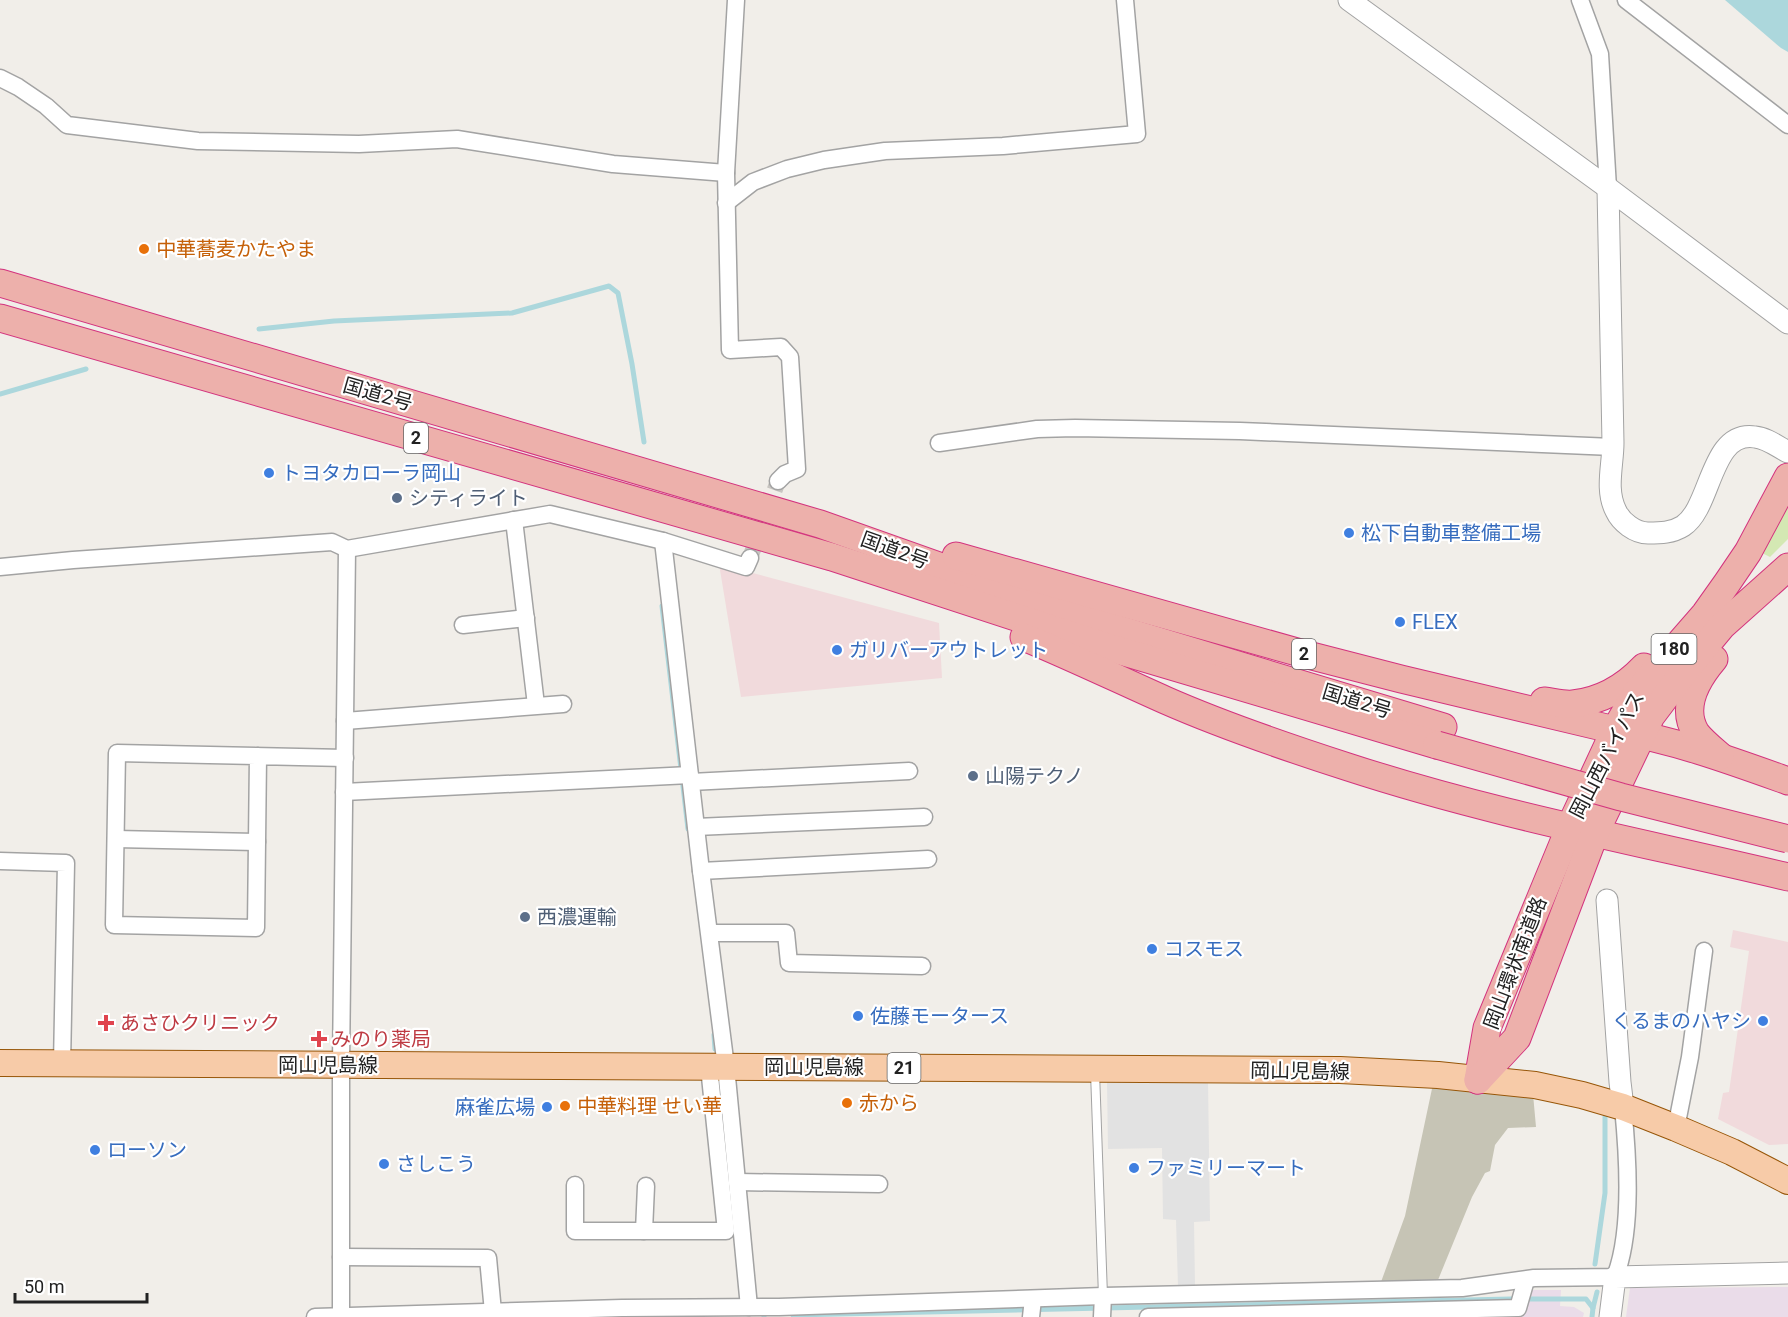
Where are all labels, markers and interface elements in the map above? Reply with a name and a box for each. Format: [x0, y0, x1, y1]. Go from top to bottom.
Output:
place label: 中華蕎麦かたやま [156, 237, 316, 261]
marker: 中華蕎麦かたやま [137, 242, 151, 256]
street label: 国道2号 [340, 373, 416, 415]
road number: 2 [404, 423, 428, 453]
place label: トヨタカローラ岡山 [281, 461, 461, 485]
marker: トヨタカローラ岡山 [262, 466, 276, 480]
place label: シティライト [409, 486, 528, 510]
marker: シティライト [390, 491, 404, 505]
place label: 松下自動車整備工場 [1361, 521, 1541, 545]
marker: 松下自動車整備工場 [1342, 526, 1356, 540]
street label: 国道2号 [857, 527, 933, 573]
place label: FLEX [1412, 610, 1458, 634]
marker: FLEX [1393, 615, 1407, 629]
road number: 180 [1652, 634, 1696, 664]
place label: ガリバーアウトレット [849, 638, 1048, 662]
road number: 2 [1292, 639, 1316, 669]
marker: ガリバーアウトレット [830, 643, 844, 657]
street label: 国道2号 [1319, 679, 1395, 723]
street label: 岡山西バイパス [1565, 687, 1649, 823]
place label: 山陽テクノ [985, 764, 1084, 788]
marker: 山陽テクノ [966, 769, 980, 783]
street label: 岡山環状南道路 [1479, 893, 1551, 1033]
place label: 西濃運輸 [537, 905, 617, 929]
marker: 西濃運輸 [518, 910, 532, 924]
place label: コスモス [1164, 937, 1244, 961]
marker: コスモス [1145, 942, 1159, 956]
place label: 佐藤モータース [870, 1004, 1009, 1028]
marker: 佐藤モータース [851, 1009, 865, 1023]
place label: くるまのハヤシ [1611, 1009, 1751, 1033]
place label: あさひクリニック [120, 1011, 280, 1035]
marker: あさひクリニック [97, 1014, 115, 1032]
marker: くるまのハヤシ [1756, 1014, 1770, 1028]
place label: みのり薬局 [331, 1027, 431, 1051]
marker: みのり薬局 [312, 1032, 326, 1046]
street label: 岡山児島線 [278, 1053, 378, 1077]
road number: 21 [888, 1053, 920, 1083]
street label: 岡山児島線 [764, 1055, 864, 1079]
street label: 岡山児島線 [1250, 1058, 1350, 1084]
place label: 赤から [859, 1091, 919, 1115]
place label: 中華料理 せい華 [577, 1094, 722, 1118]
place label: 麻雀広場 [455, 1095, 535, 1119]
marker: 赤から [840, 1096, 854, 1110]
marker: 中華料理 せい華 [558, 1099, 572, 1113]
marker: 麻雀広場 [540, 1100, 554, 1114]
place label: ローソン [107, 1138, 187, 1162]
marker: ローソン [88, 1143, 102, 1157]
place label: さしこう [396, 1152, 476, 1176]
place label: ファミリーマート [1146, 1156, 1306, 1180]
marker: さしこう [377, 1157, 391, 1171]
marker: ファミリーマート [1127, 1161, 1141, 1175]
scale bar [15, 1266, 147, 1304]
text: 50 m [24, 1276, 64, 1297]

